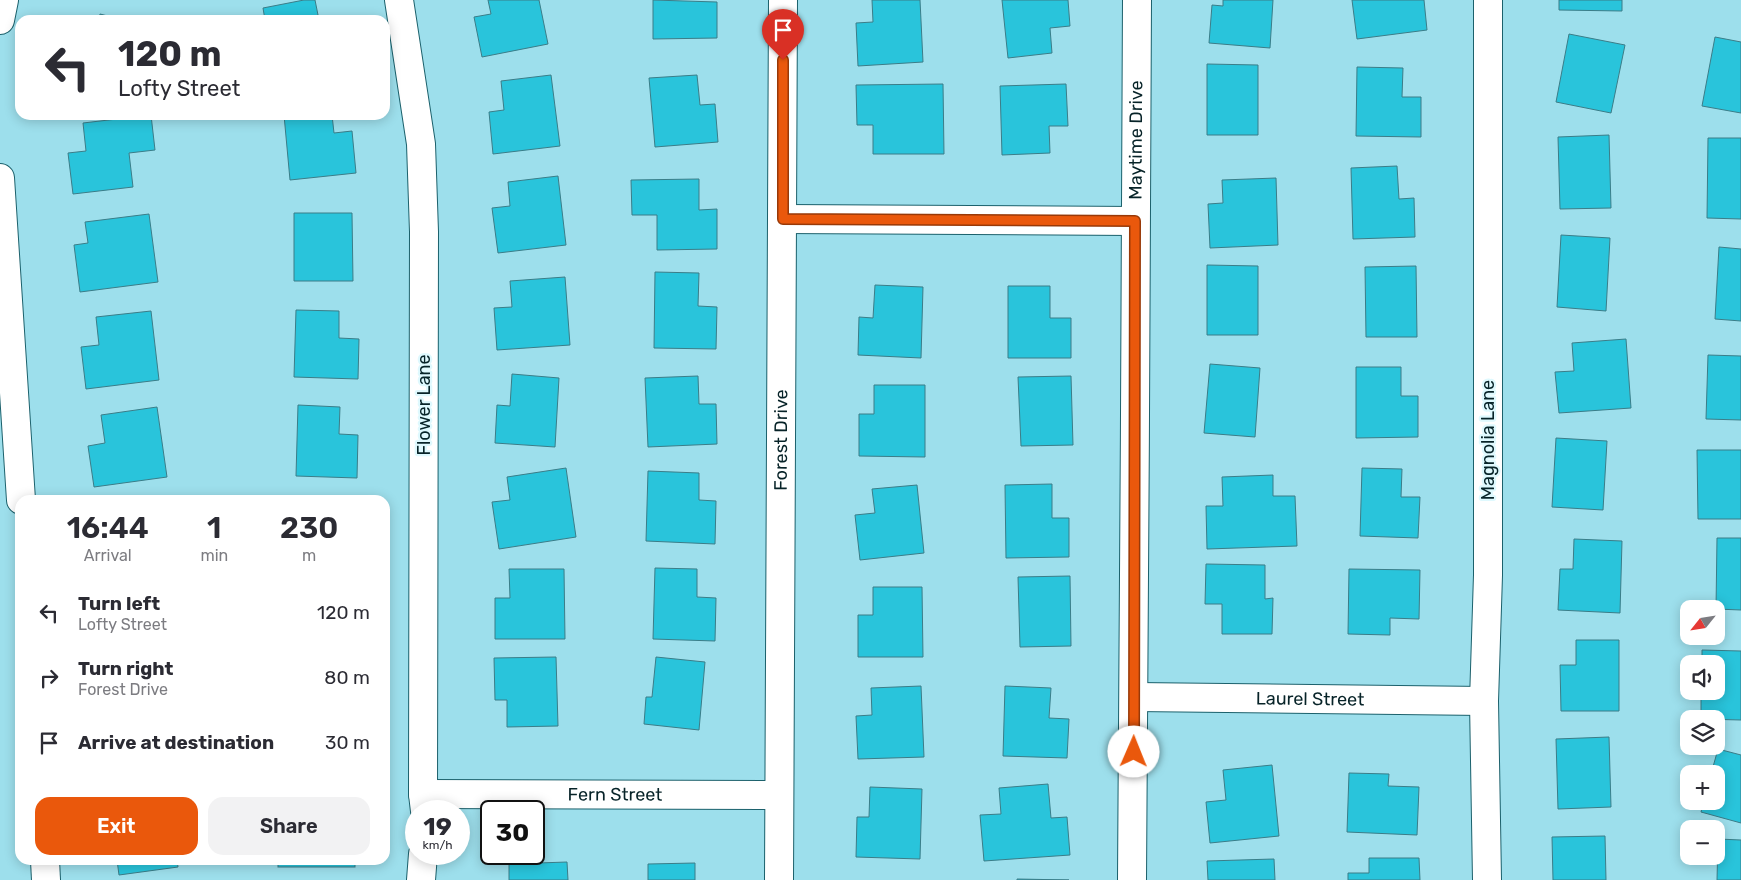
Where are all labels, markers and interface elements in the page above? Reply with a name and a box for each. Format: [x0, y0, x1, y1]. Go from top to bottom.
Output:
pin [762, 9, 804, 60]
icon: arrive [769, 16, 797, 44]
text: 120 m [118, 33, 221, 75]
icon: left [35, 35, 100, 100]
text: Lofty Street [118, 75, 240, 102]
street label: Maytime Drive [1125, 80, 1147, 200]
street label: Flower Lane [413, 354, 435, 456]
street label: Magnolia Lane [1477, 380, 1499, 500]
street label: Forest Drive [770, 389, 792, 491]
text: 16:44 [67, 510, 149, 546]
text: 1 [207, 510, 221, 546]
text: 230 [280, 510, 338, 546]
text: Arrival [84, 546, 132, 565]
text: min [200, 546, 228, 565]
text: m [302, 546, 316, 565]
text: Turn left [78, 592, 160, 615]
icon: left [35, 599, 63, 627]
north arrow [1680, 600, 1725, 645]
map controls [1680, 600, 1725, 865]
text: 120 m [317, 601, 370, 624]
text: Lofty Street [78, 615, 167, 634]
button: sound [1680, 655, 1725, 700]
text: Turn right [78, 657, 173, 680]
icon: right [35, 664, 63, 692]
text: 80 m [324, 666, 370, 689]
text: Forest Drive [78, 680, 168, 699]
street label: Laurel Street [1256, 687, 1364, 711]
button: layers [1680, 710, 1725, 755]
position arrow [1107, 725, 1159, 777]
icon: arrive [35, 729, 63, 757]
text: Arrive at destination [78, 731, 274, 754]
text: 30 m [325, 731, 370, 754]
button: + [1680, 765, 1725, 810]
street label: Fern Street [568, 783, 662, 806]
button: Exit [35, 797, 198, 855]
button: Share [208, 797, 370, 855]
speed limit sign: 30 [480, 800, 545, 865]
text: 19 [423, 812, 452, 841]
button: − [1680, 820, 1725, 865]
text: km/h [423, 838, 452, 852]

